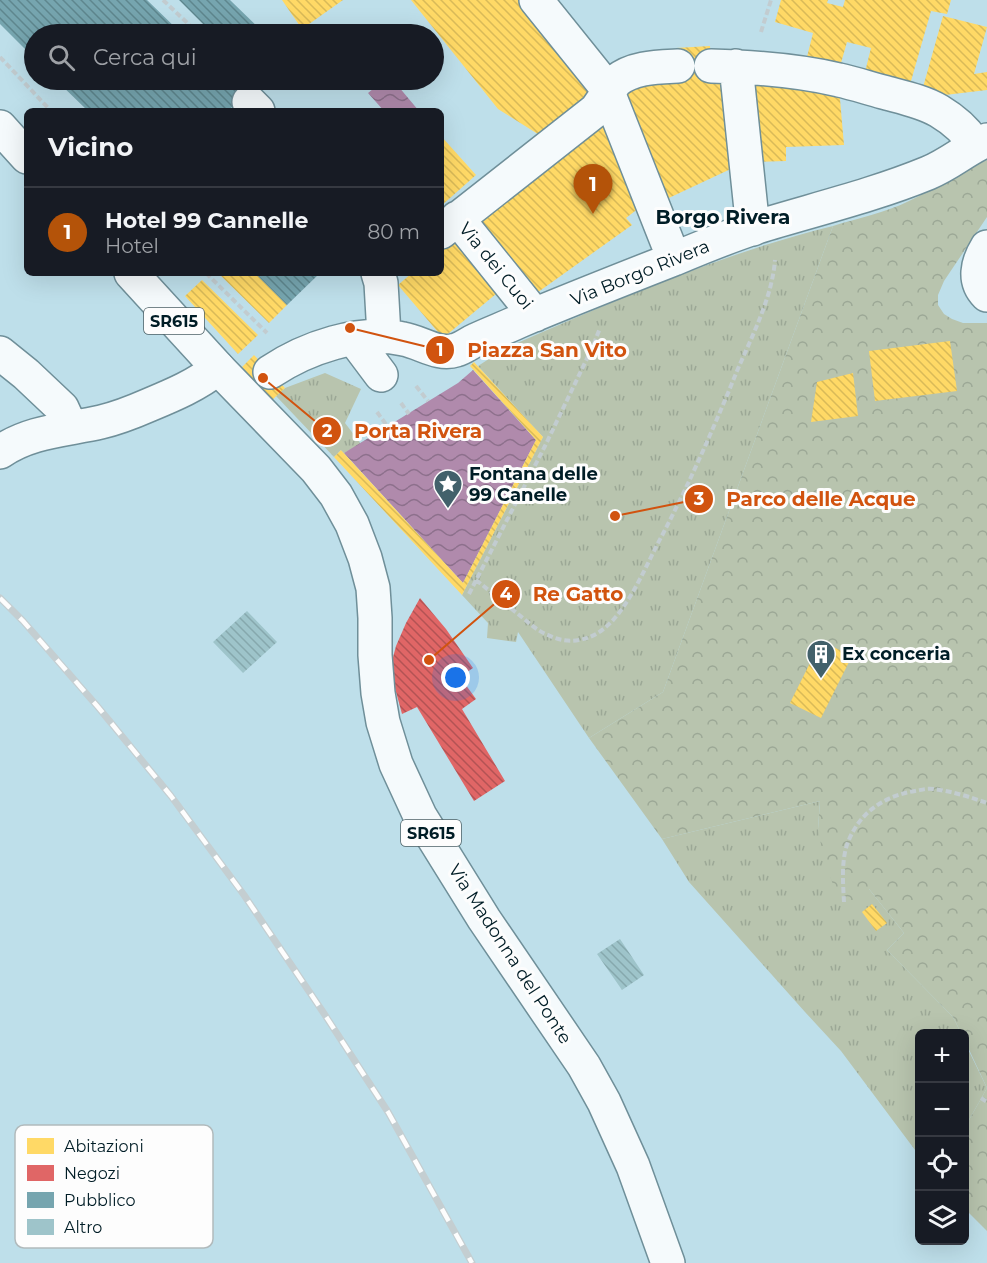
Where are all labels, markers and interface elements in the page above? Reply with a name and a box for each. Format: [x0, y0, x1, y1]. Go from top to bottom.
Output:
search box [24, 24, 444, 90]
icon: search [45, 41, 78, 74]
text: Cerca qui [93, 44, 197, 71]
text: Vicino [48, 131, 133, 163]
pin: 1 [574, 164, 612, 214]
district label: Borgo Rivera [656, 205, 790, 229]
text: Hotel 99 Cannelle [105, 207, 308, 234]
street label: Via dei Cuoi [454, 218, 538, 314]
text: 1 [64, 220, 71, 244]
text: 80 m [368, 220, 420, 244]
text: Hotel [105, 234, 159, 258]
street label: Via Borgo Rivera [567, 235, 713, 311]
road number: SR615 [144, 308, 204, 334]
callout: Piazza San Vito [425, 331, 639, 369]
text: Piazza San Vito [467, 338, 627, 362]
text: 1 [436, 339, 444, 361]
callout: Porta Rivera [312, 412, 494, 450]
text: Porta Rivera [354, 419, 482, 443]
text: 2 [322, 420, 333, 442]
place label: Fontana delle 99 Canelle [469, 463, 598, 506]
place icon: Fontana delle 99 Canelle [432, 468, 464, 510]
callout: Parco delle Acque [684, 480, 927, 518]
text: Parco delle Acque [726, 487, 916, 511]
text: 3 [693, 488, 705, 510]
callout: Re Gatto [491, 575, 636, 613]
text: Re Gatto [533, 582, 623, 606]
text: 4 [500, 583, 513, 605]
building icon: Ex conceria [805, 638, 837, 680]
place label: Ex conceria [842, 643, 951, 665]
your location [441, 663, 470, 692]
road number: SR615 [401, 820, 461, 846]
street label: Via Madonna del Ponte [444, 860, 576, 1048]
map controls [915, 1029, 969, 1245]
button: + [915, 1029, 969, 1083]
button: − [915, 1083, 969, 1137]
legend [15, 1125, 213, 1248]
text: Abitazioni [64, 1137, 144, 1156]
button: locate [915, 1137, 969, 1191]
text: Negozi [64, 1164, 120, 1183]
text: Pubblico [64, 1191, 135, 1210]
button: layers [915, 1191, 969, 1245]
text: Altro [64, 1218, 102, 1237]

